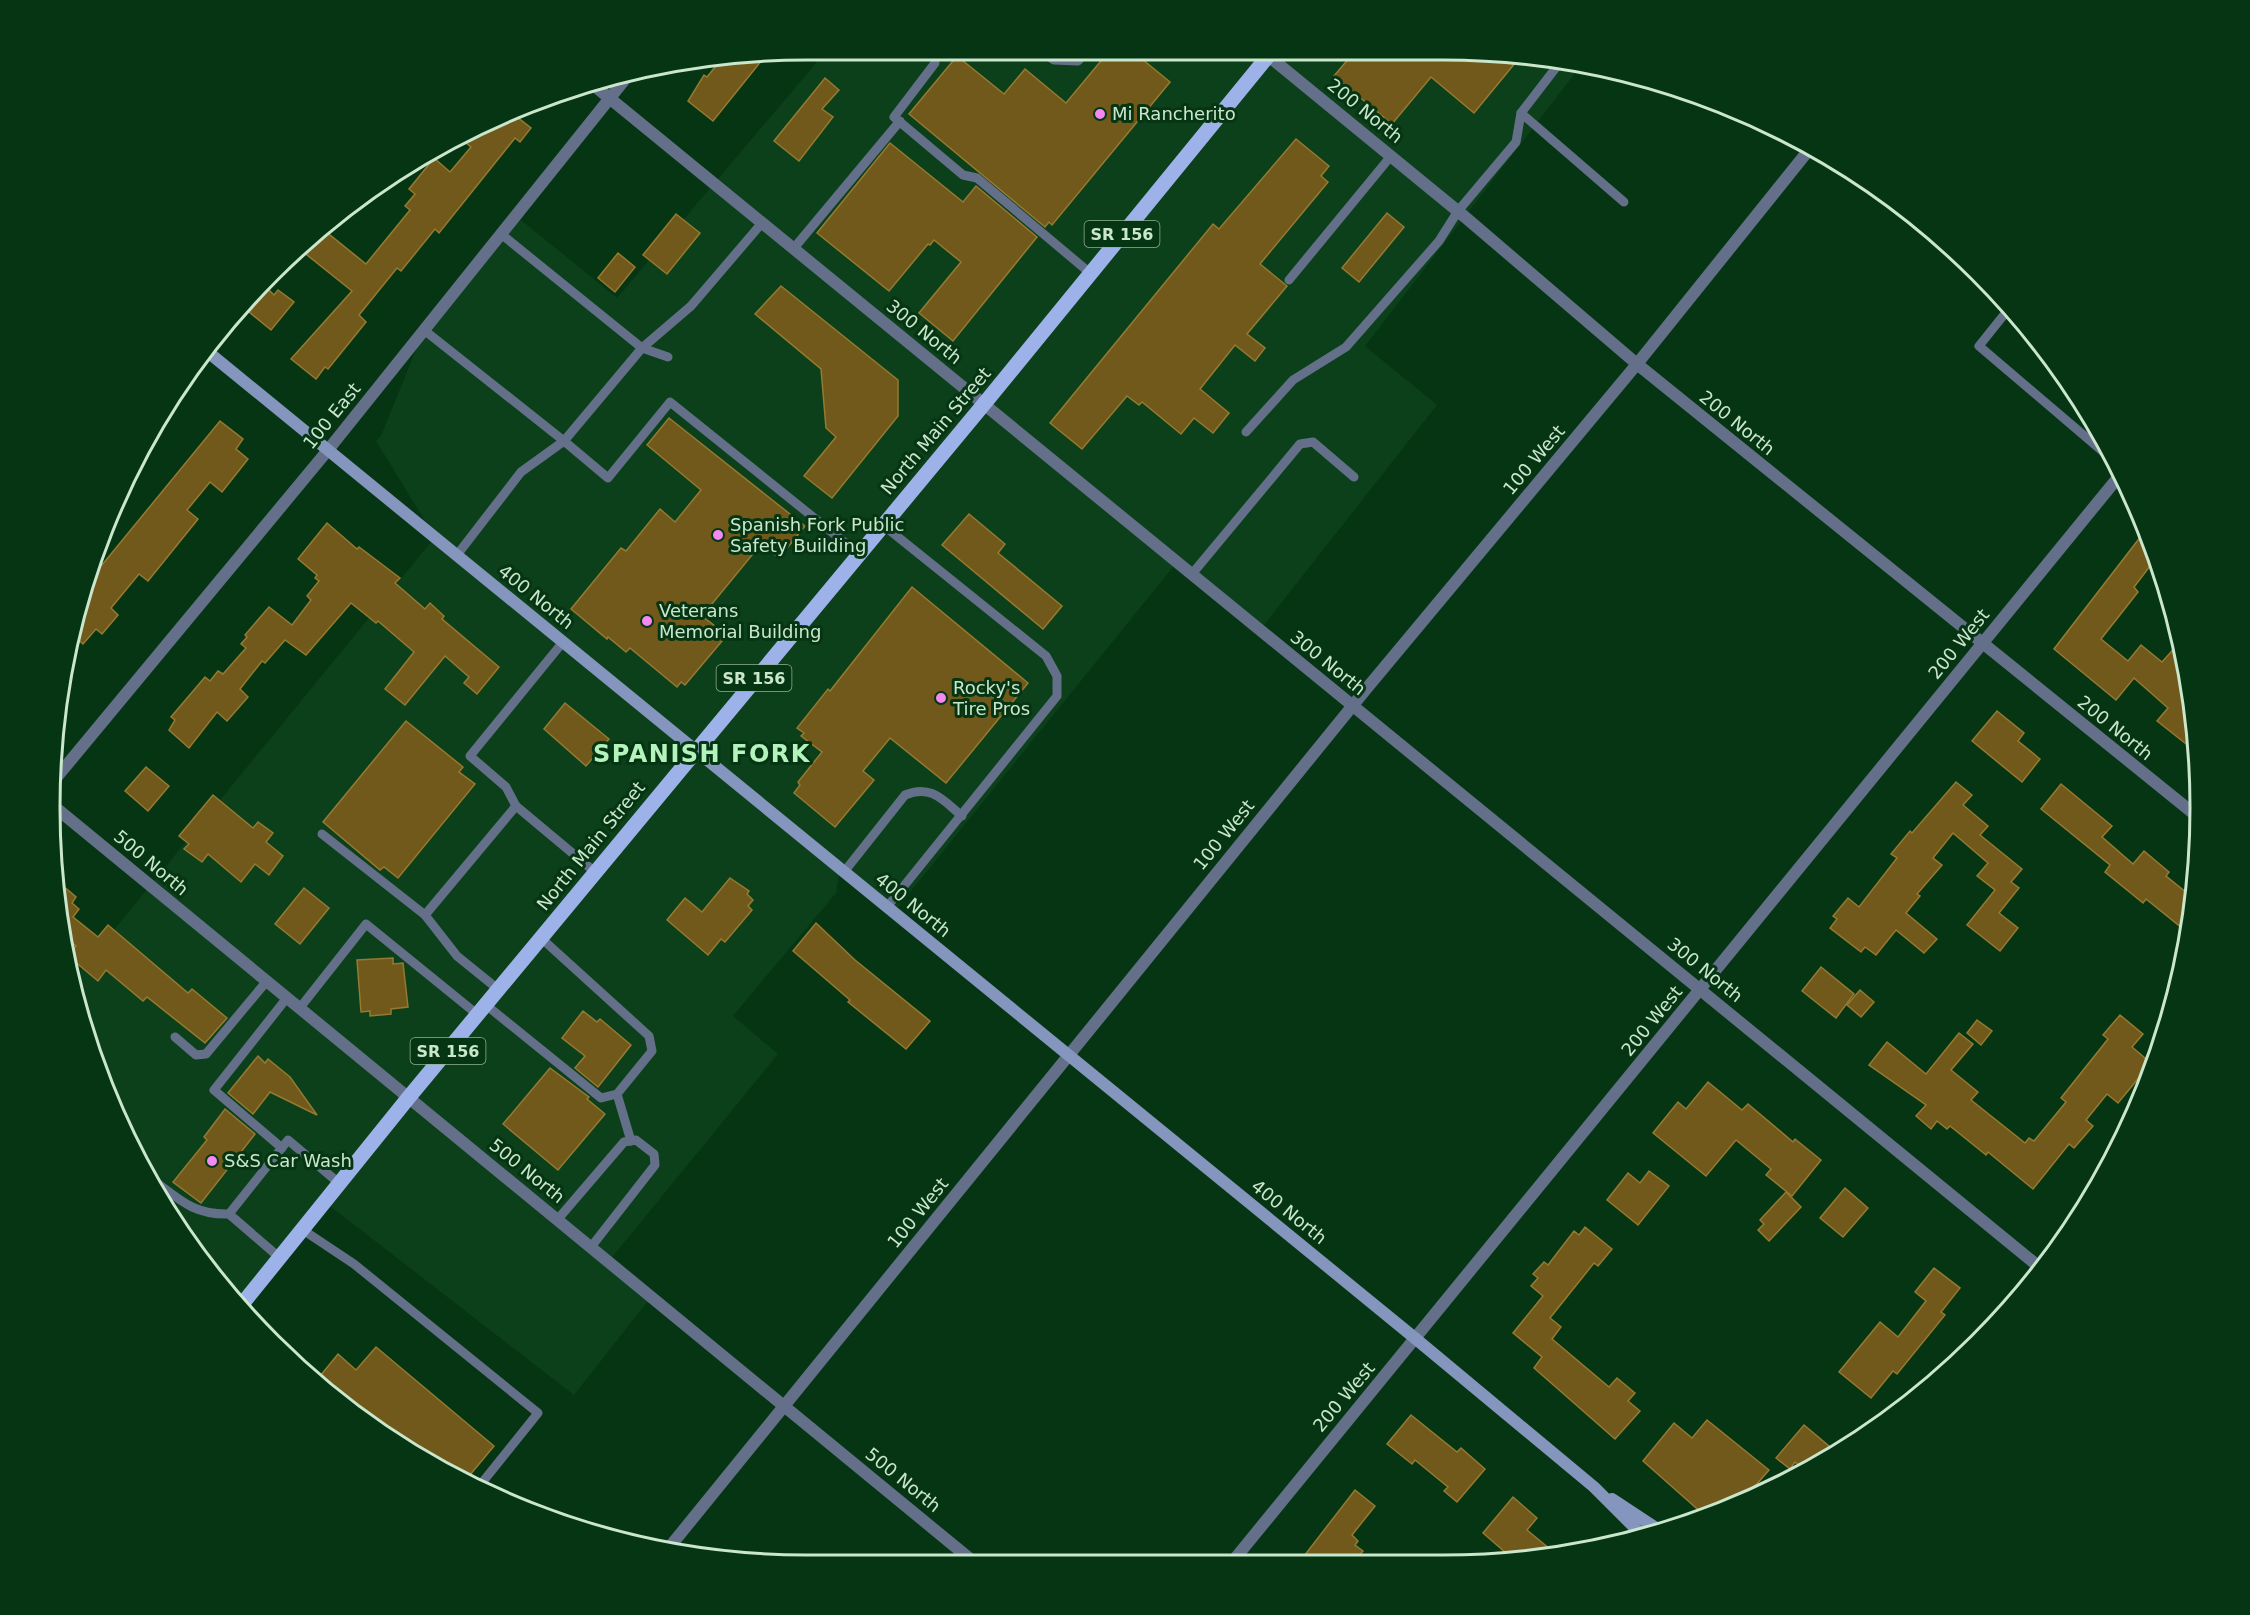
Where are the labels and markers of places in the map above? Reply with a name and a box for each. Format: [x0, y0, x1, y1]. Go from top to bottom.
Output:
place label: Mi Rancherito [1112, 103, 1236, 124]
marker: Mi Rancherito [1093, 107, 1107, 121]
place label: Spanish Fork Public Safety Building [730, 514, 904, 556]
marker: Spanish Fork Public Safety Building [711, 528, 725, 542]
place label: Veterans Memorial Building [659, 600, 821, 642]
marker: Veterans Memorial Building [640, 614, 654, 628]
place label: Rocky's Tire Pros [952, 677, 1030, 719]
marker: Rocky's Tire Pros [934, 691, 948, 705]
place label: S&S Car Wash [224, 1150, 352, 1171]
marker: S&S Car Wash [205, 1154, 219, 1168]

